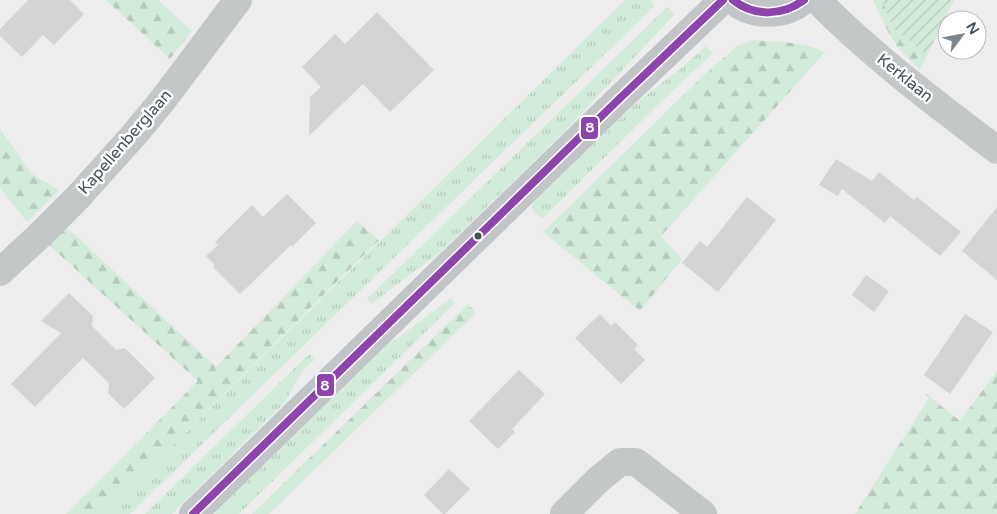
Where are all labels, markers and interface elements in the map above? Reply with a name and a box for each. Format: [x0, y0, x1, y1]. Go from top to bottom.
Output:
north arrow [937, 10, 987, 60]
text: N [962, 19, 983, 38]
street label: Kerklaan [873, 49, 937, 107]
street label: Kapellenberglaan [74, 85, 176, 199]
line badge: 8 [580, 116, 599, 140]
text: 8 [586, 119, 595, 136]
unlabelled marker [473, 231, 483, 241]
line badge: 8 [316, 373, 335, 397]
text: 8 [321, 377, 330, 394]

